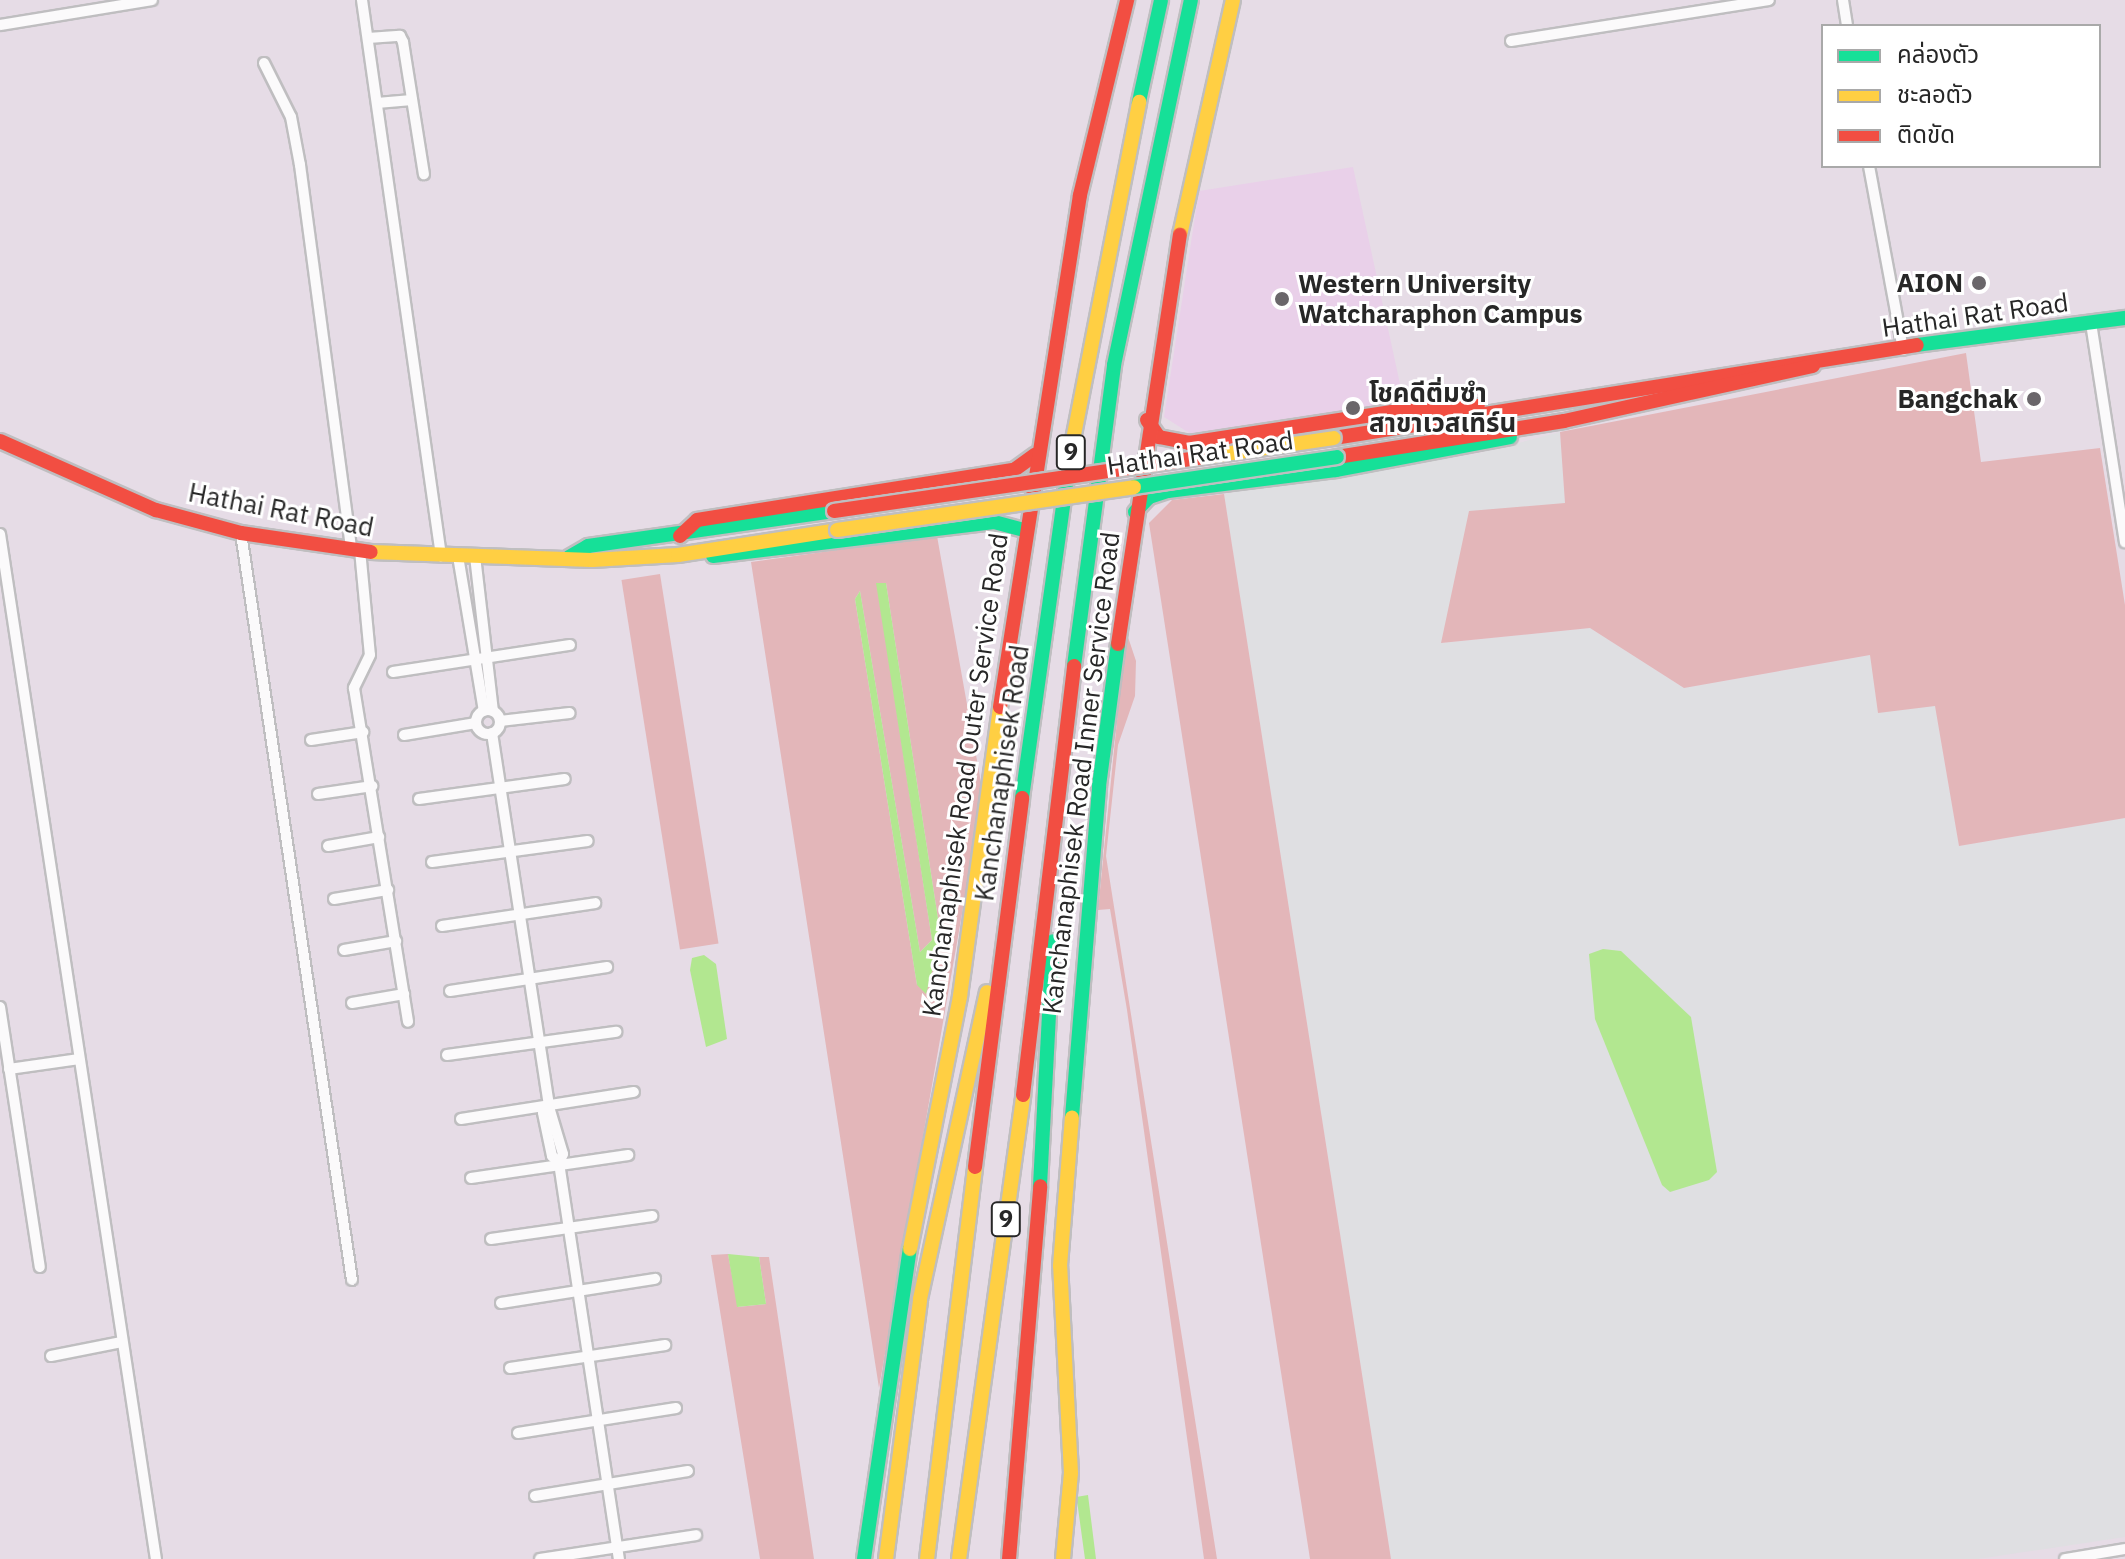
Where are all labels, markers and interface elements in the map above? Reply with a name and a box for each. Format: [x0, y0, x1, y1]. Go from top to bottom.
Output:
legend [1821, 24, 2101, 168]
text: คล่องตัว [1897, 38, 1979, 70]
text: ชะลอตัว [1897, 78, 1973, 110]
text: ติดขัด [1897, 118, 1955, 150]
place label: AION [1897, 267, 1963, 299]
place label: Western University Watcharaphon Campus [1298, 268, 1583, 330]
marker: AION [1970, 274, 1988, 292]
street label: Hathai Rat Road [1880, 286, 2070, 344]
marker: Western University Watcharaphon Campus [1273, 290, 1291, 308]
place label: โชคดีติ่มซำ สาขาเวสเทิร์น [1369, 377, 1516, 438]
place label: Bangchak [1897, 383, 2018, 415]
marker: Bangchak [2025, 390, 2043, 408]
marker: โชคดีติ่มซำ สาขาเวสเทิร์น [1344, 399, 1362, 417]
street label: Hathai Rat Road [1105, 424, 1295, 482]
road number: 9 [1055, 432, 1087, 472]
street label: Hathai Rat Road [186, 477, 376, 543]
street label: Kanchanaphisek Road Inner Service Road [1036, 530, 1126, 1016]
street label: Kanchanaphisek Road Outer Service Road [916, 531, 1014, 1019]
street label: Kanchanaphisek Road [969, 643, 1035, 903]
road number: 9 [990, 1199, 1022, 1239]

